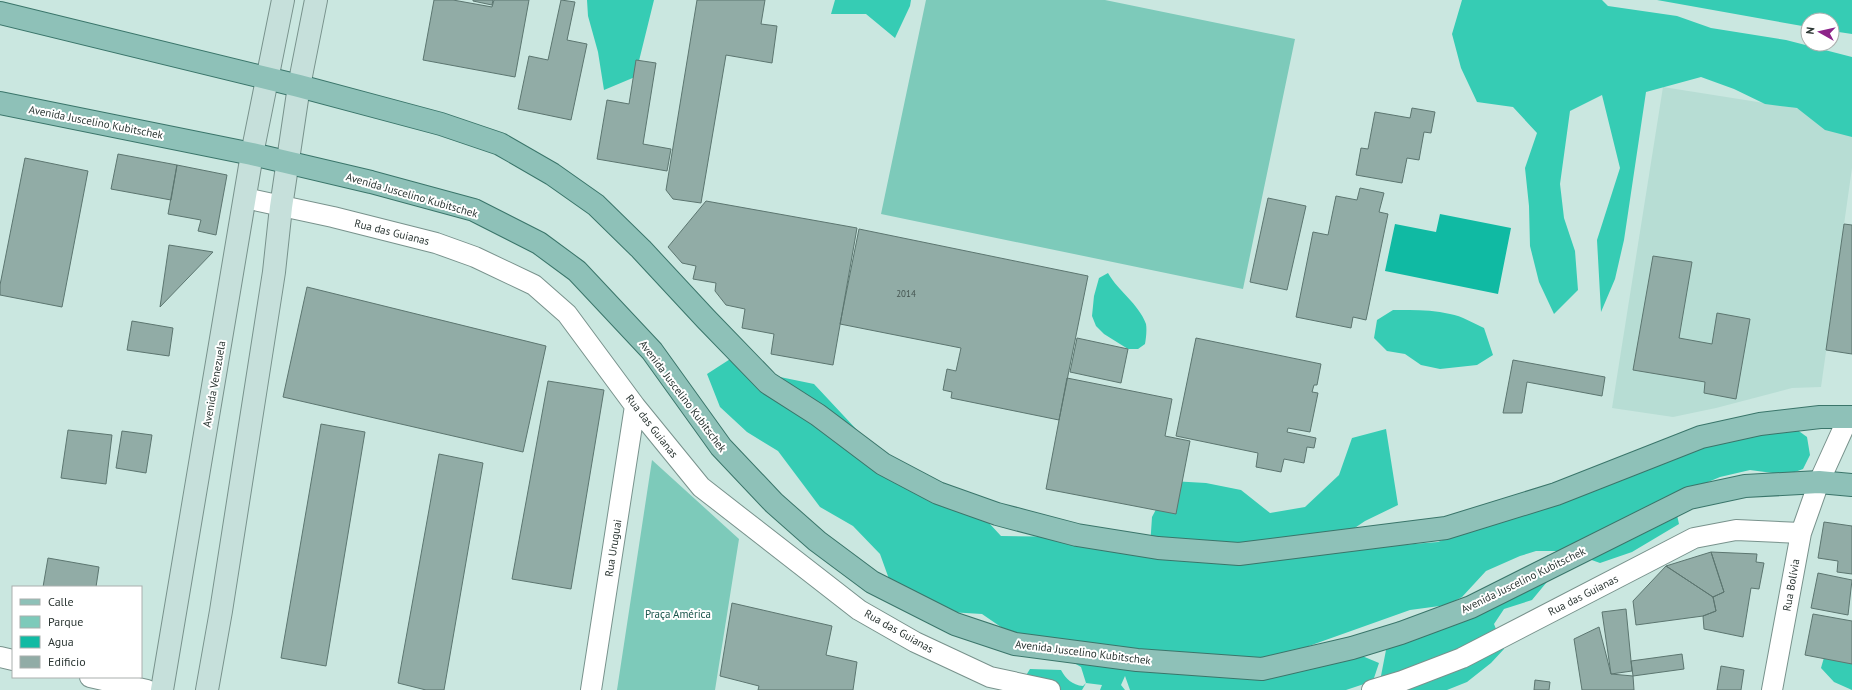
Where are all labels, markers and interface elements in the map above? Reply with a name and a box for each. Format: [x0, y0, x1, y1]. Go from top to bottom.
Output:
north arrow [1800, 12, 1840, 52]
text: N [1803, 26, 1818, 35]
street label: Avenida Juscelino Kubitschek [28, 102, 165, 142]
street label: Avenida Juscelino Kubitschek [344, 169, 480, 221]
street label: Rua das Guianas [353, 216, 431, 248]
house number: 2014 [896, 288, 916, 299]
street label: Avenida Juscelino Kubitschek [636, 337, 730, 455]
street label: Avenida Venezuela [200, 340, 228, 428]
street label: Rua das Guianas [623, 391, 681, 461]
street label: Rua Uruguai [602, 518, 624, 578]
street label: Avenida Juscelino Kubitschek [1459, 543, 1588, 616]
street label: Rua Bolívia [1780, 558, 1802, 612]
street label: Rua das Guianas [1546, 571, 1621, 619]
legend [12, 586, 142, 678]
text: Calle [48, 594, 74, 609]
street label: Rua das Guianas [862, 606, 936, 656]
park label: Praça América [645, 607, 711, 621]
text: Parque [48, 614, 83, 629]
text: Agua [48, 634, 74, 649]
street label: Avenida Juscelino Kubitschek [1014, 637, 1152, 667]
text: Edificio [48, 654, 86, 669]

